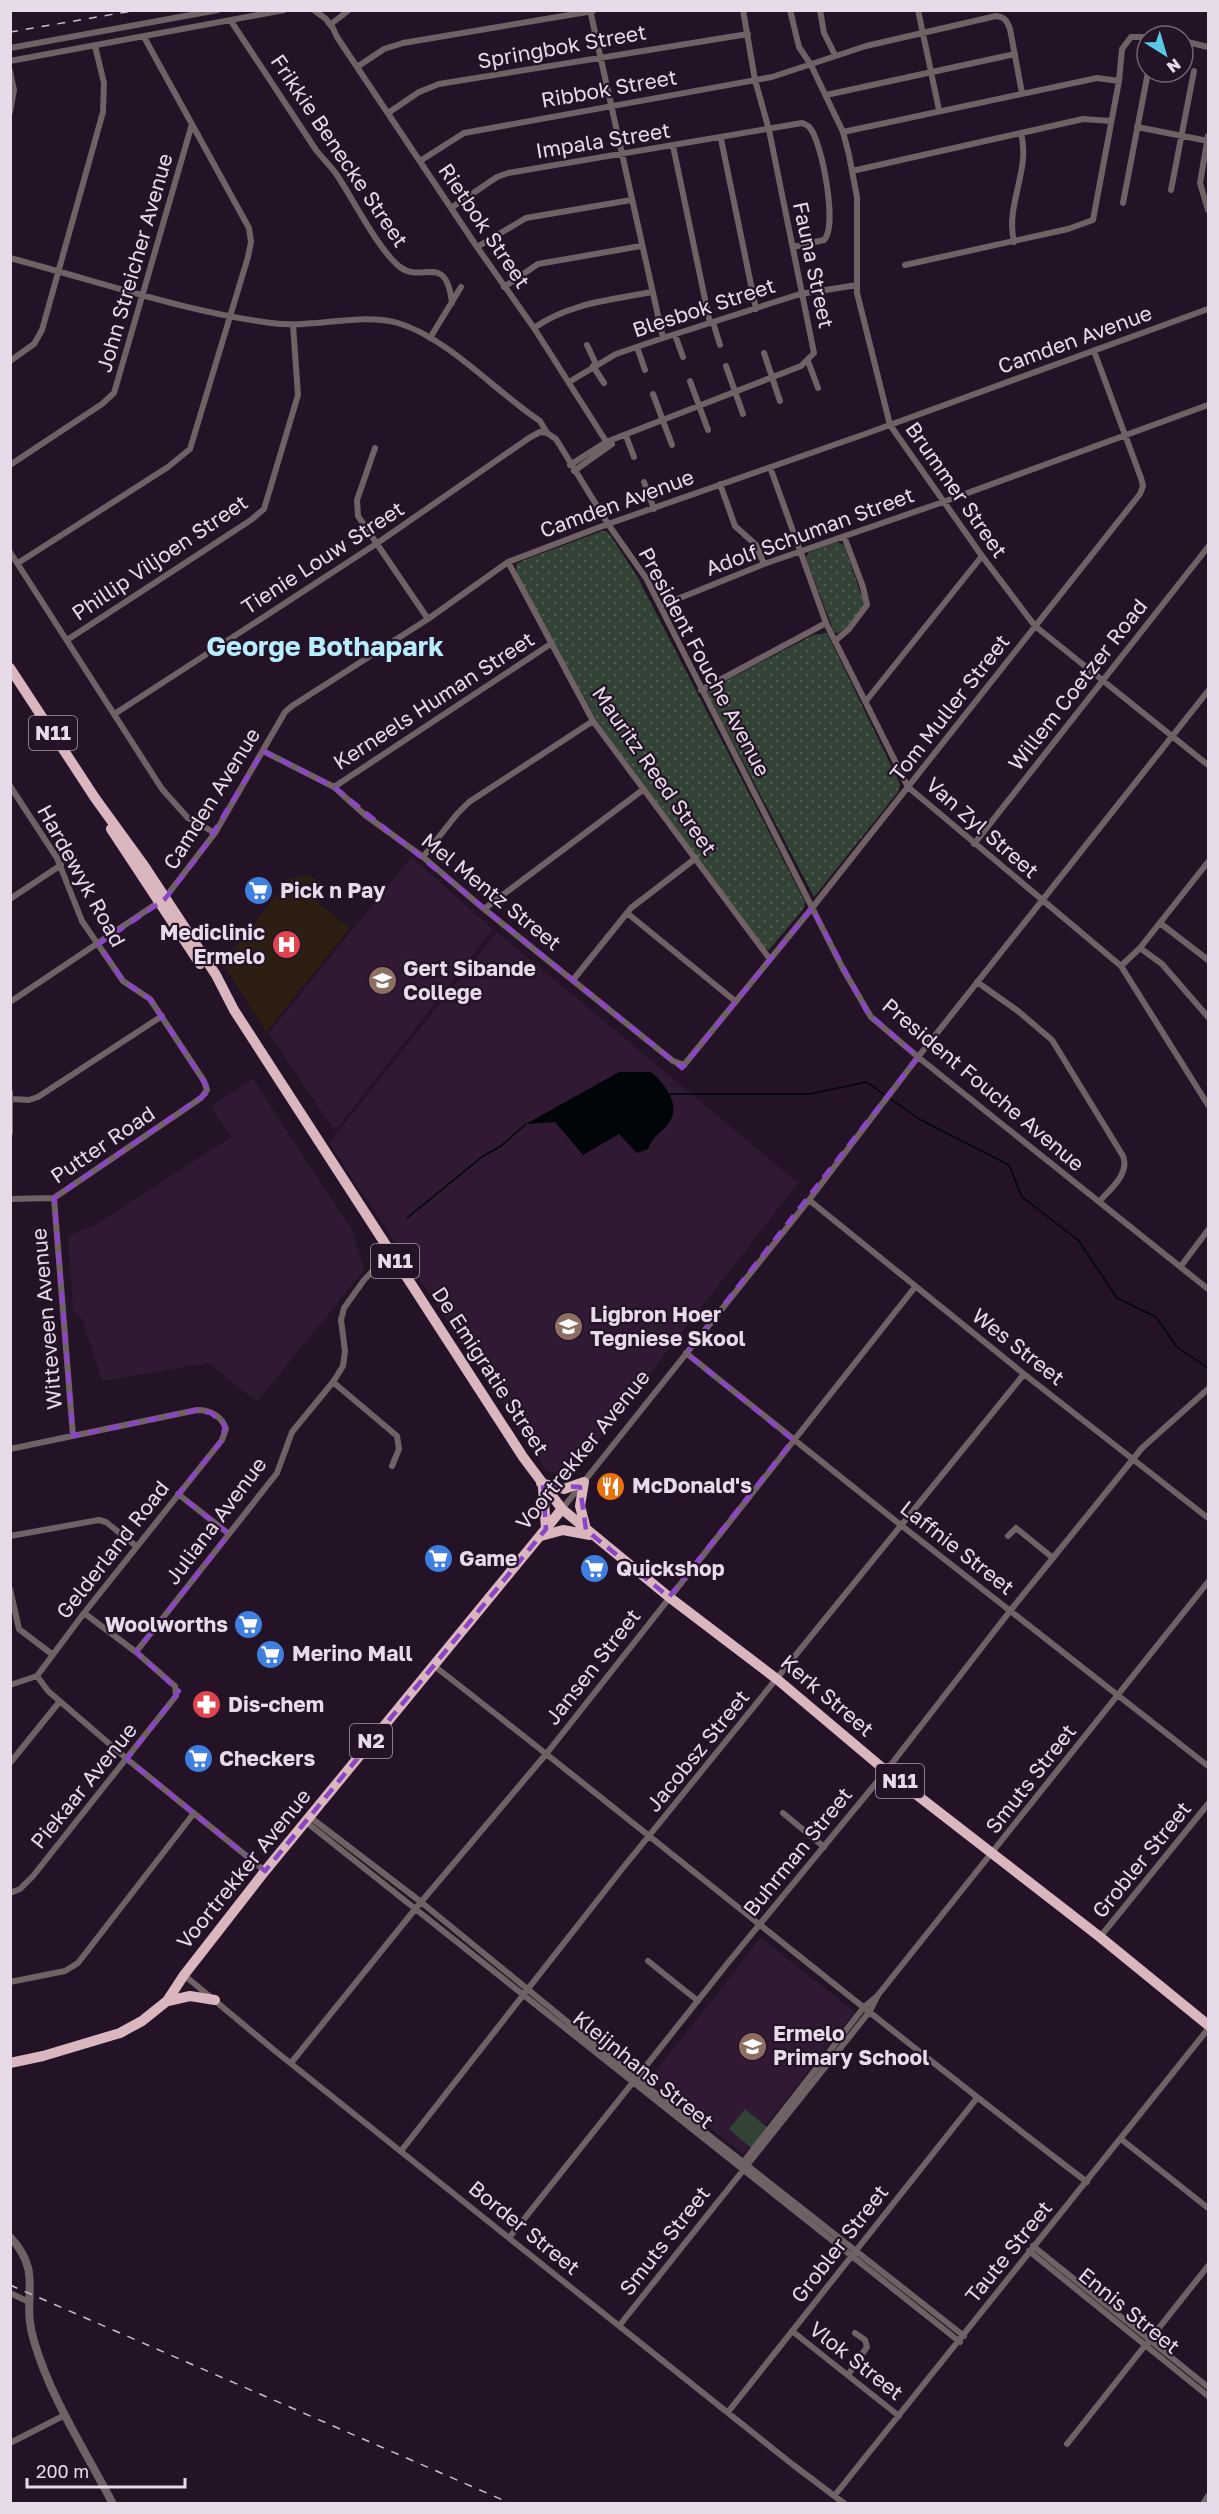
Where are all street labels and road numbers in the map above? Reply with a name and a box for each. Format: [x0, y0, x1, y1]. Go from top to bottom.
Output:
street label: Springbok Street [475, 18, 648, 74]
street label: Frikkie Benecke Street [266, 49, 414, 252]
street label: Ribbok Street [539, 63, 679, 113]
street label: Impala Street [534, 117, 672, 163]
street label: John Streicher Avenue [90, 150, 178, 375]
street label: Rietbok Street [433, 158, 536, 293]
street label: Fauna Street [788, 199, 840, 331]
street label: Blesbok Street [629, 272, 778, 342]
street label: Camden Avenue [994, 299, 1155, 379]
street label: Brummer Street [900, 416, 1013, 562]
street label: Camden Avenue [536, 463, 697, 543]
street label: Adolf Schuman Street [702, 481, 917, 581]
street label: Phillip Viljoen Street [66, 489, 252, 626]
street label: Tienie Louw Street [236, 495, 408, 619]
street label: President Fouche Avenue [633, 543, 776, 780]
street label: Willem Coetzer Road [1002, 593, 1152, 775]
street label: Kerneels Human Street [328, 625, 539, 775]
street label: Tom Muller Street [884, 629, 1015, 786]
street label: Mauritz Reed Street [587, 681, 723, 860]
road number: N11 [29, 716, 77, 750]
street label: Camden Avenue [157, 723, 265, 874]
street label: Van Zyl Street [921, 771, 1044, 883]
street label: Hardewyk Road [32, 800, 132, 951]
street label: Mel Mentz Street [417, 827, 567, 955]
street label: President Fouche Avenue [877, 992, 1090, 1176]
street label: Putter Road [45, 1100, 160, 1189]
street label: Witteveen Avenue [25, 1227, 67, 1411]
road number: N11 [371, 1244, 419, 1278]
street label: De Emigratie Street [427, 1281, 555, 1459]
street label: Wes Street [967, 1302, 1070, 1390]
street label: Voortrekker Avenue [510, 1364, 655, 1535]
street label: Juliana Avenue [159, 1452, 272, 1589]
street label: Gelderland Road [50, 1475, 174, 1624]
street label: Laffnie Street [895, 1495, 1020, 1600]
street label: Jansen Street [539, 1603, 646, 1730]
street label: Kerk Street [776, 1649, 880, 1742]
street label: Jacobsz Street [640, 1684, 754, 1817]
street label: Piekaar Avenue [24, 1717, 142, 1854]
street label: Smuts Street [979, 1719, 1081, 1838]
road number: N2 [350, 1724, 392, 1758]
road number: N11 [876, 1764, 924, 1798]
street label: Buhrman Street [737, 1782, 857, 1921]
street label: Voortrekker Avenue [171, 1783, 316, 1954]
street label: Grobler Street [1086, 1796, 1196, 1923]
street label: Kleijnhans Street [568, 2005, 719, 2134]
street label: Border Street [464, 2175, 585, 2280]
street label: Grobler Street [785, 2179, 893, 2308]
street label: Smuts Street [613, 2181, 715, 2300]
street label: Taute Street [959, 2195, 1057, 2308]
street label: Ennis Street [1074, 2261, 1186, 2359]
street label: Vlok Street [804, 2315, 909, 2405]

